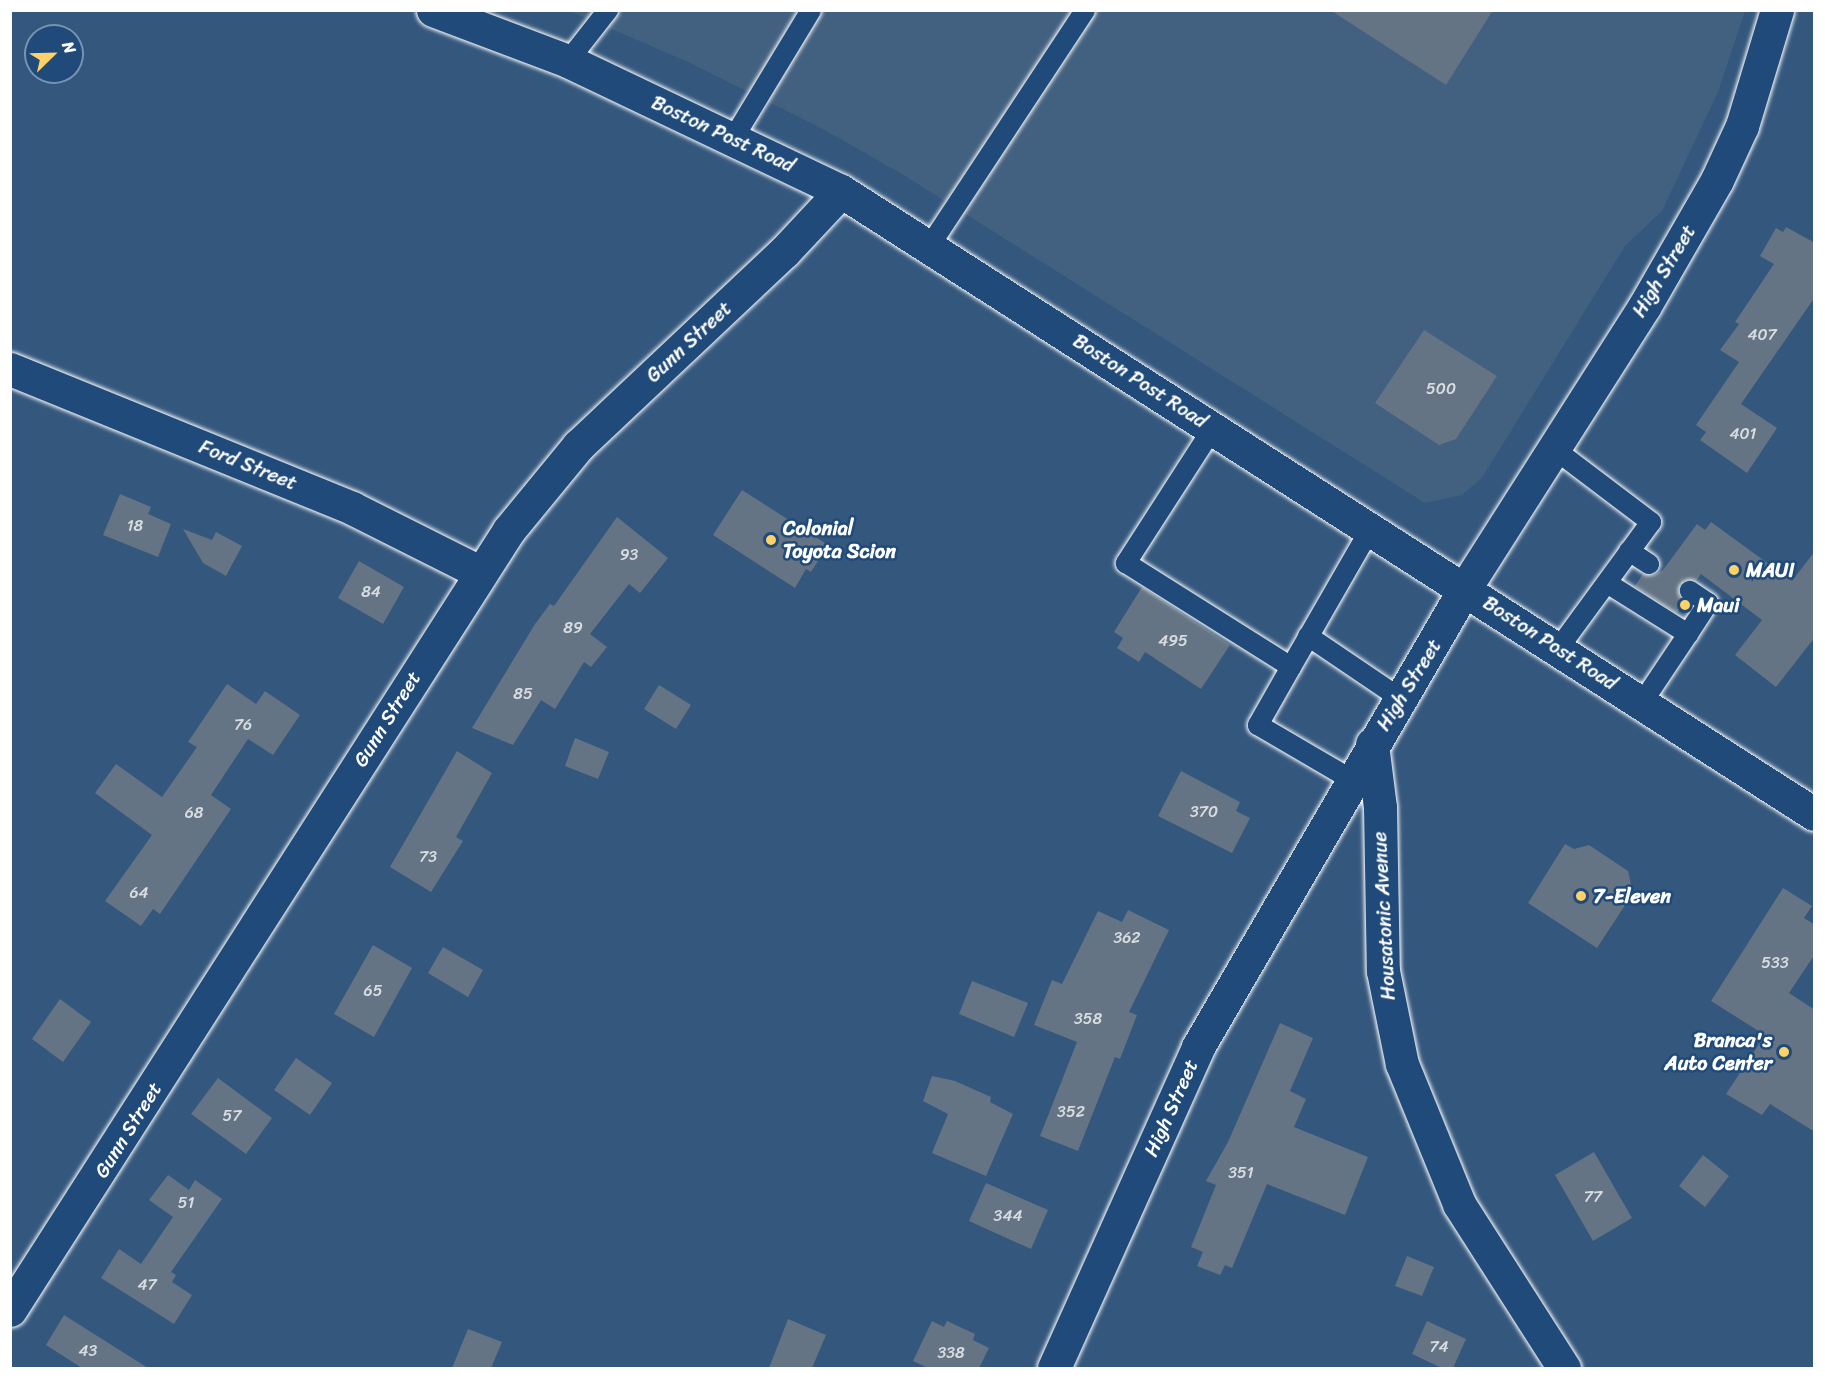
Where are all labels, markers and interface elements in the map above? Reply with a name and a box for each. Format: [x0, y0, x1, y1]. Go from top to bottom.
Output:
north arrow [24, 24, 84, 84]
text: N [54, 37, 85, 58]
street label: Boston Post Road [648, 90, 798, 178]
street label: High Street [1627, 220, 1701, 322]
street label: Gunn Street [641, 296, 737, 388]
house number: 407 [1747, 325, 1777, 345]
street label: Boston Post Road [1068, 329, 1212, 433]
house number: 500 [1426, 379, 1456, 399]
house number: 401 [1730, 424, 1756, 444]
street label: Ford Street [196, 435, 300, 495]
house number: 18 [127, 516, 143, 536]
place label: Colonial Toyota Scion [783, 516, 896, 563]
marker: Colonial Toyota Scion [764, 533, 778, 547]
house number: 93 [620, 545, 638, 565]
place label: MAUI [1746, 558, 1795, 582]
marker: MAUI [1727, 563, 1741, 577]
house number: 84 [361, 582, 381, 602]
street label: Boston Post Road [1478, 591, 1622, 695]
place label: Maui [1697, 593, 1740, 617]
marker: Maui [1678, 598, 1692, 612]
house number: 89 [563, 618, 583, 638]
house number: 495 [1158, 631, 1188, 651]
street label: High Street [1371, 635, 1447, 735]
street label: Gunn Street [348, 667, 426, 771]
house number: 85 [513, 684, 533, 704]
house number: 76 [234, 715, 252, 735]
house number: 370 [1190, 802, 1218, 822]
house number: 68 [185, 803, 203, 823]
street label: Housatonic Avenue [1368, 831, 1400, 1001]
house number: 73 [419, 847, 437, 867]
house number: 64 [129, 883, 149, 903]
place label: 7-Eleven [1593, 884, 1671, 908]
marker: 7-Eleven [1574, 889, 1588, 903]
house number: 362 [1113, 928, 1141, 948]
house number: 533 [1761, 953, 1789, 973]
house number: 65 [364, 981, 382, 1001]
house number: 358 [1074, 1009, 1102, 1029]
place label: Branca's Auto Center [1663, 1028, 1772, 1075]
marker: Branca's Auto Center [1777, 1045, 1791, 1059]
street label: High Street [1139, 1056, 1203, 1160]
street label: Gunn Street [89, 1078, 167, 1182]
house number: 352 [1057, 1102, 1085, 1122]
house number: 57 [223, 1106, 241, 1126]
house number: 351 [1228, 1163, 1254, 1183]
house number: 77 [1584, 1187, 1602, 1207]
house number: 51 [178, 1193, 194, 1213]
house number: 344 [994, 1206, 1022, 1226]
house number: 47 [137, 1275, 157, 1295]
house number: 74 [1429, 1337, 1449, 1357]
house number: 43 [79, 1341, 97, 1361]
house number: 338 [937, 1343, 965, 1363]

